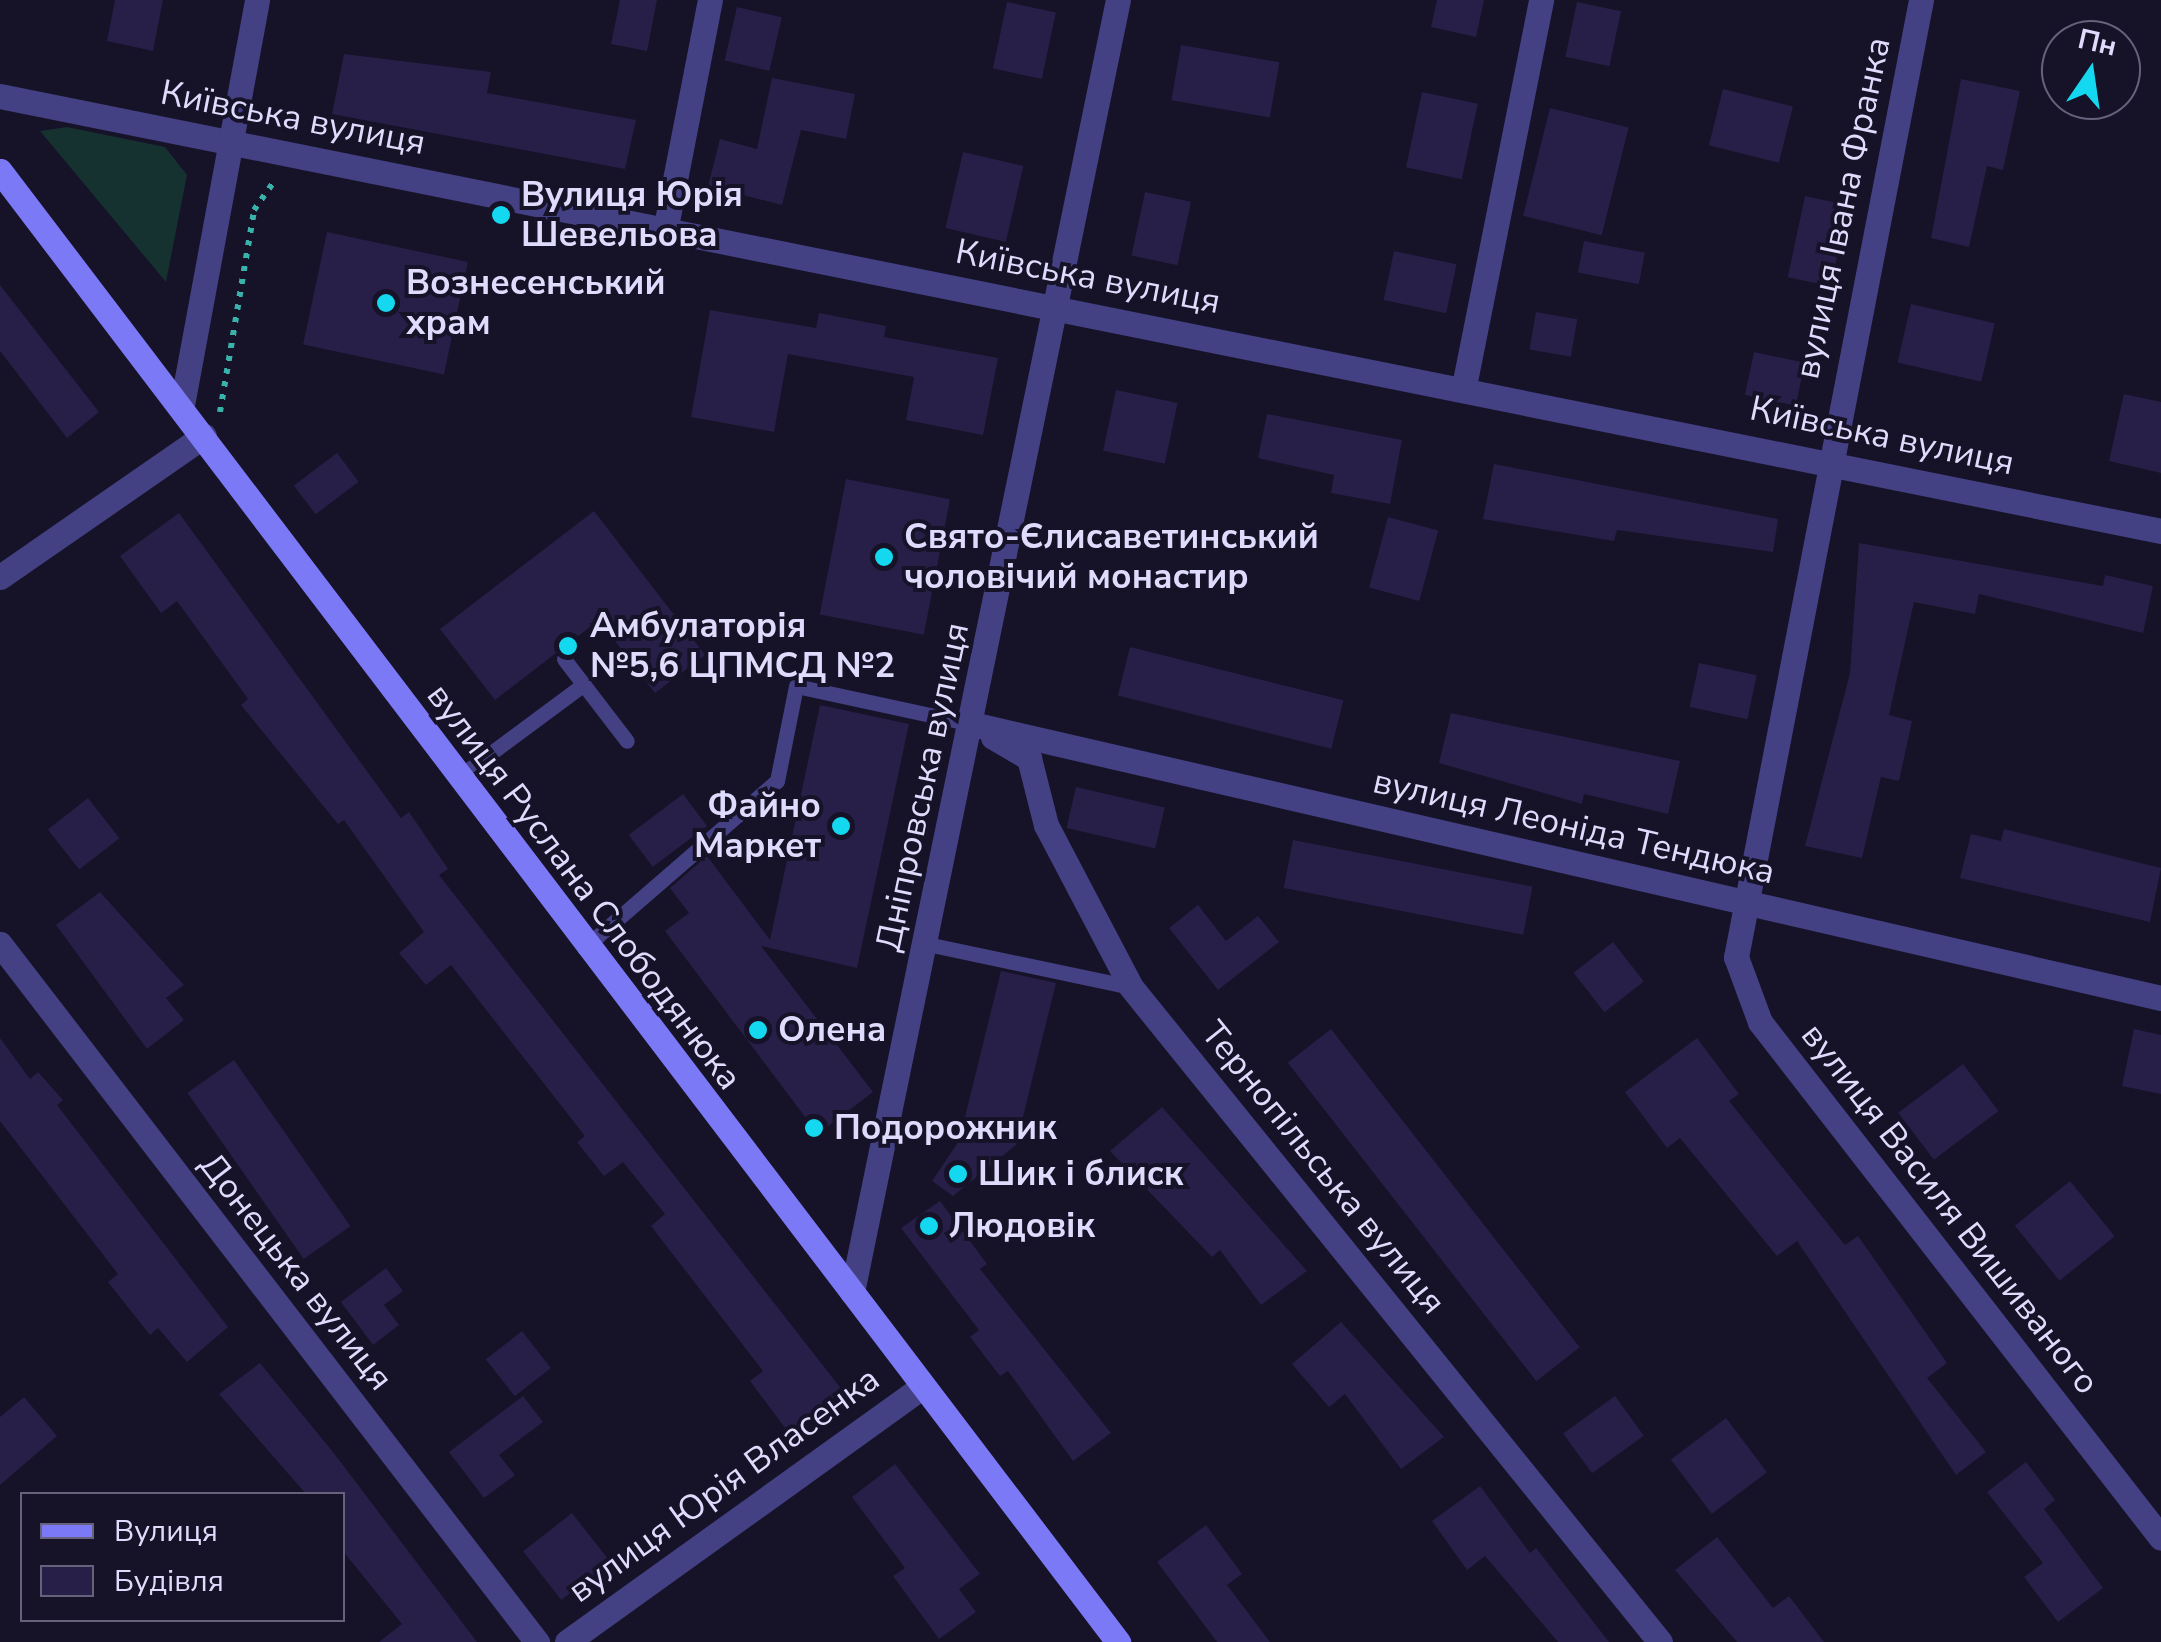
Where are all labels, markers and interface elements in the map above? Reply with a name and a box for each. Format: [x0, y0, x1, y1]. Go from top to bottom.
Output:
north arrow [2041, 20, 2141, 120]
text: Пн [2074, 20, 2120, 66]
street label: вулиця Івана Франка [1786, 33, 1900, 383]
street label: Київська вулиця [157, 72, 429, 164]
place label: Вулиця Юрія Шевельова [521, 174, 743, 256]
marker: Вулиця Юрія Шевельова [490, 204, 512, 226]
street label: Київська вулиця [952, 231, 1224, 323]
place label: Вознесенський храм [406, 262, 666, 344]
marker: Вознесенський храм [375, 292, 397, 314]
street label: Київська вулиця [1746, 388, 2018, 484]
place label: Свято-Єлисаветинський чоловічий монастир [904, 516, 1319, 598]
marker: Свято-Єлисаветинський чоловічий монастир [873, 546, 895, 568]
place label: Амбулаторія №5,6 ЦПМСД №2 [590, 605, 895, 687]
street label: Дніпровська вулиця [868, 619, 978, 955]
marker: Амбулаторія №5,6 ЦПМСД №2 [555, 633, 581, 659]
street label: вулиця Руслана Слободянюка [418, 676, 750, 1098]
street label: вулиця Леоніда Тендюка [1369, 760, 1779, 894]
place label: Файно Маркет [694, 785, 821, 867]
marker: Файно Маркет [830, 815, 852, 837]
place label: Олена [778, 1009, 886, 1051]
street label: Тернопільська вулиця [1192, 1013, 1454, 1323]
street label: вулиця Василя Вишиваного [1792, 1015, 2108, 1403]
marker: Олена [747, 1019, 769, 1041]
place label: Подорожник [834, 1107, 1057, 1149]
marker: Подорожник [803, 1117, 825, 1139]
street label: Донецька вулиця [190, 1145, 402, 1399]
place label: Шик і блиск [978, 1153, 1183, 1195]
marker: Шик і блиск [947, 1163, 969, 1185]
place label: Людовік [949, 1205, 1095, 1247]
marker: Людовік [918, 1215, 940, 1237]
street label: вулиця Юрія Власенка [560, 1358, 888, 1612]
legend [20, 1492, 345, 1622]
text: Вулиця [114, 1511, 218, 1552]
text: Будівля [114, 1561, 224, 1602]

